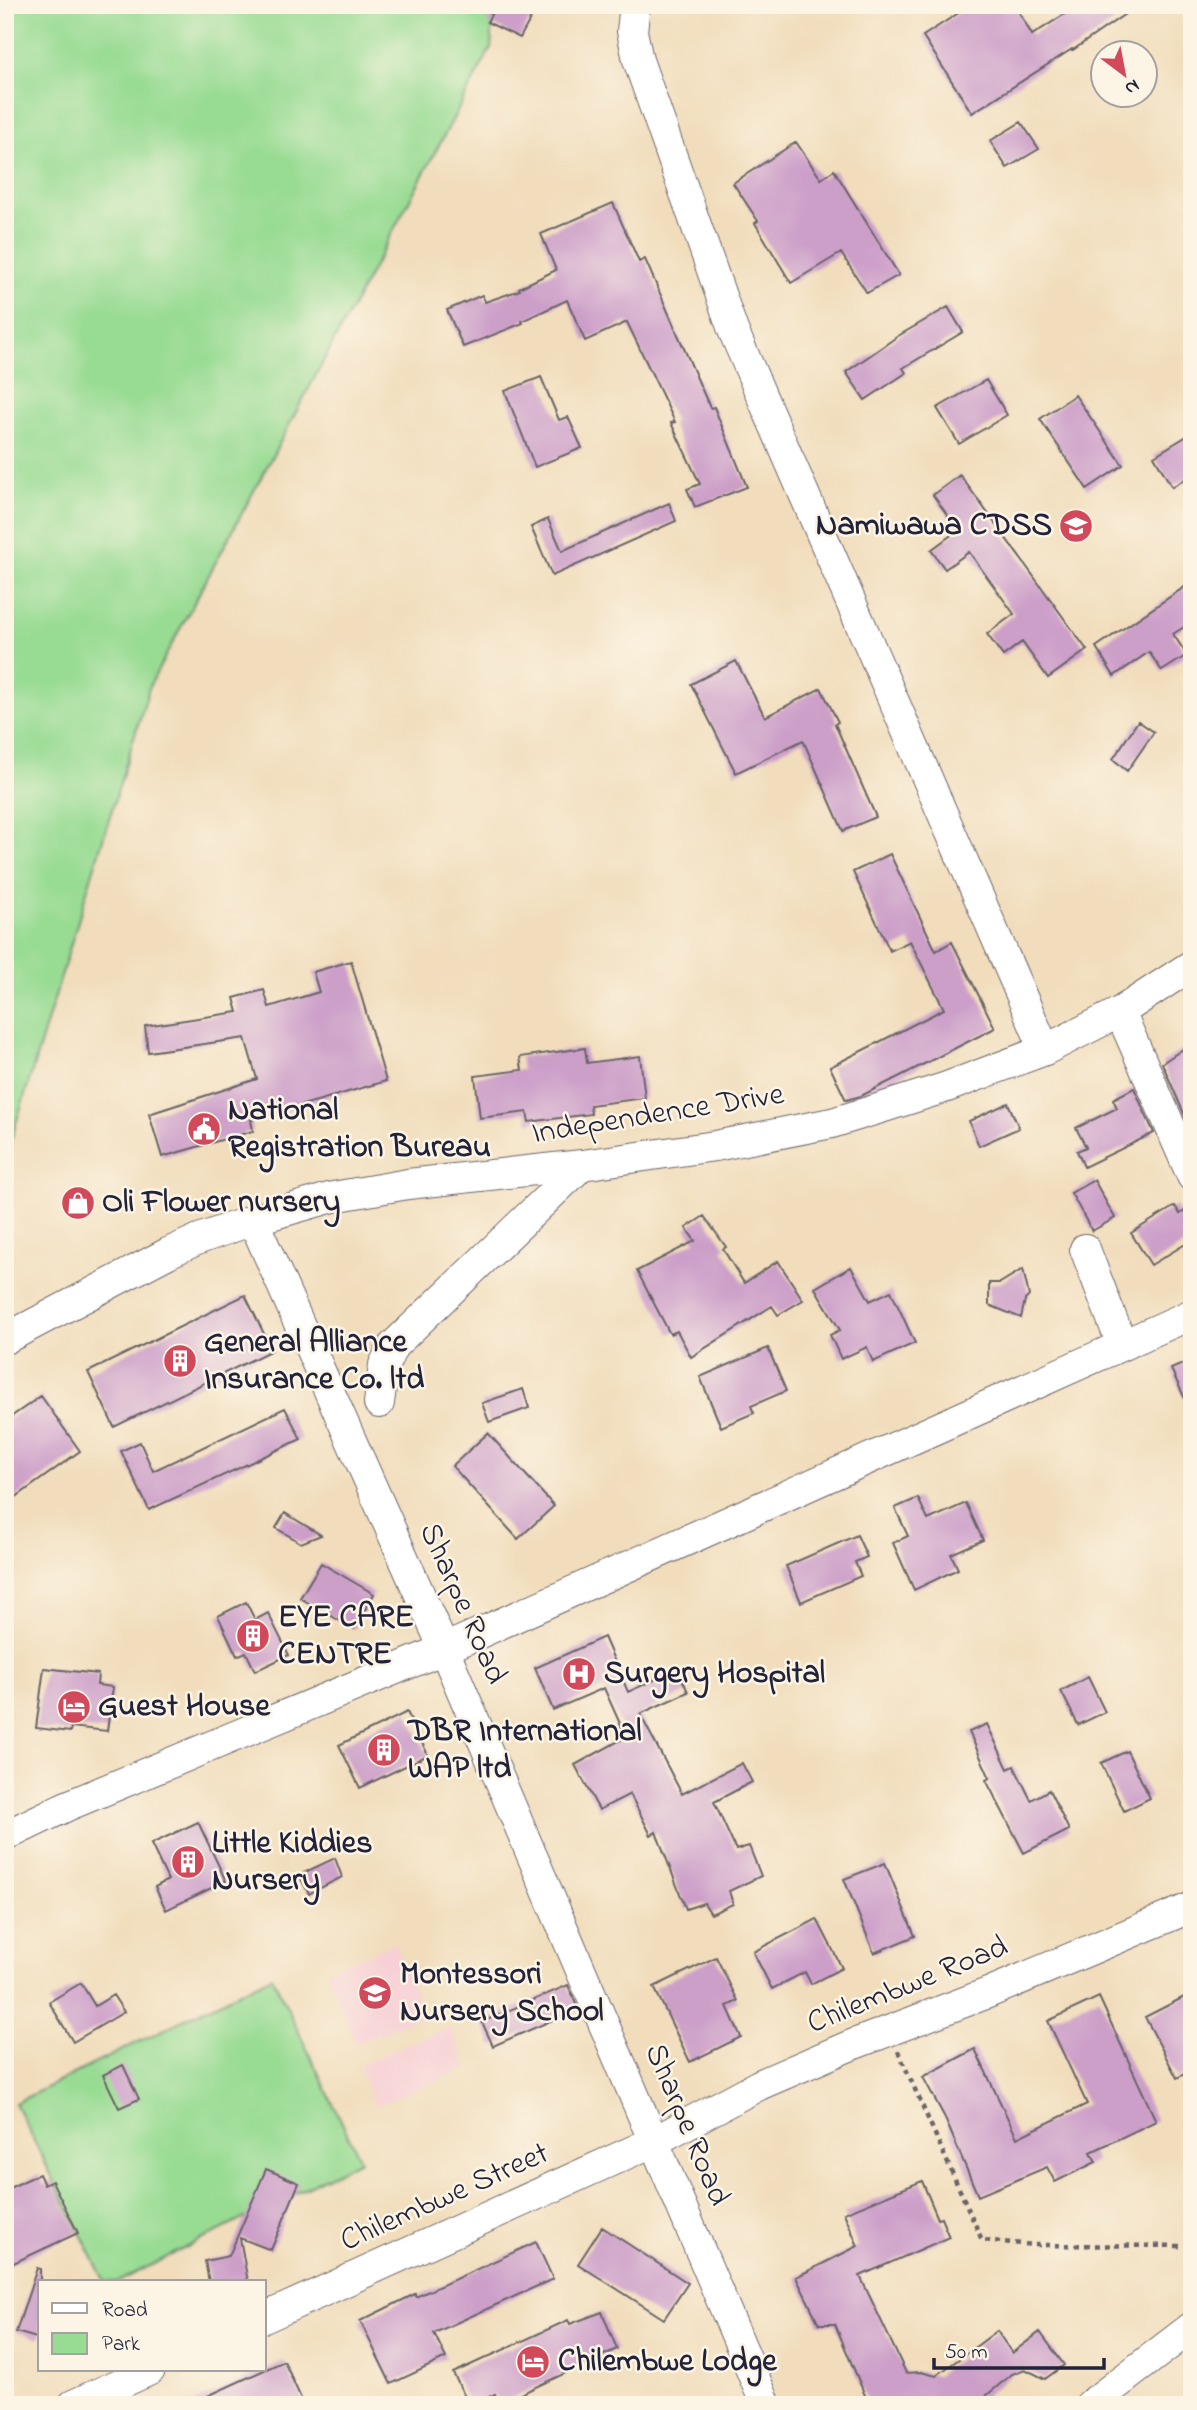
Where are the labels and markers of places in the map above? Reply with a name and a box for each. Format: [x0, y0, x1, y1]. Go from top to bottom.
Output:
place label: Namiwawa CDSS [816, 503, 1052, 550]
school or university icon: Namiwawa CDSS [1057, 507, 1095, 545]
place label: National Registration Bureau [228, 1088, 491, 1173]
public building icon: National Registration Bureau [185, 1110, 223, 1148]
place label: Oli Flower nursery [102, 1180, 341, 1228]
shop icon: Oli Flower nursery [59, 1184, 97, 1222]
place label: General Alliance Insurance Co. ltd [204, 1320, 424, 1404]
building icon: General Alliance Insurance Co. ltd [161, 1342, 199, 1380]
place label: EYE CARE CENTRE [278, 1595, 414, 1679]
building icon: EYE CARE CENTRE [234, 1617, 272, 1655]
place label: Surgery Hospital [604, 1651, 825, 1699]
hospital icon: Surgery Hospital [560, 1655, 598, 1693]
place label: Guest House [98, 1684, 271, 1731]
hotel icon: Guest House [55, 1688, 93, 1726]
place label: DBR International WAP ltd [406, 1709, 642, 1793]
building icon: DBR International WAP ltd [365, 1731, 403, 1769]
place label: Little Kiddies Nursery [212, 1821, 372, 1906]
building icon: Little Kiddies Nursery [169, 1843, 207, 1881]
place label: Montessori Nursery School [400, 1952, 604, 2037]
school or university icon: Montessori Nursery School [356, 1974, 394, 2012]
place label: Chilembwe Lodge [558, 2339, 778, 2387]
hotel icon: Chilembwe Lodge [514, 2343, 552, 2381]

